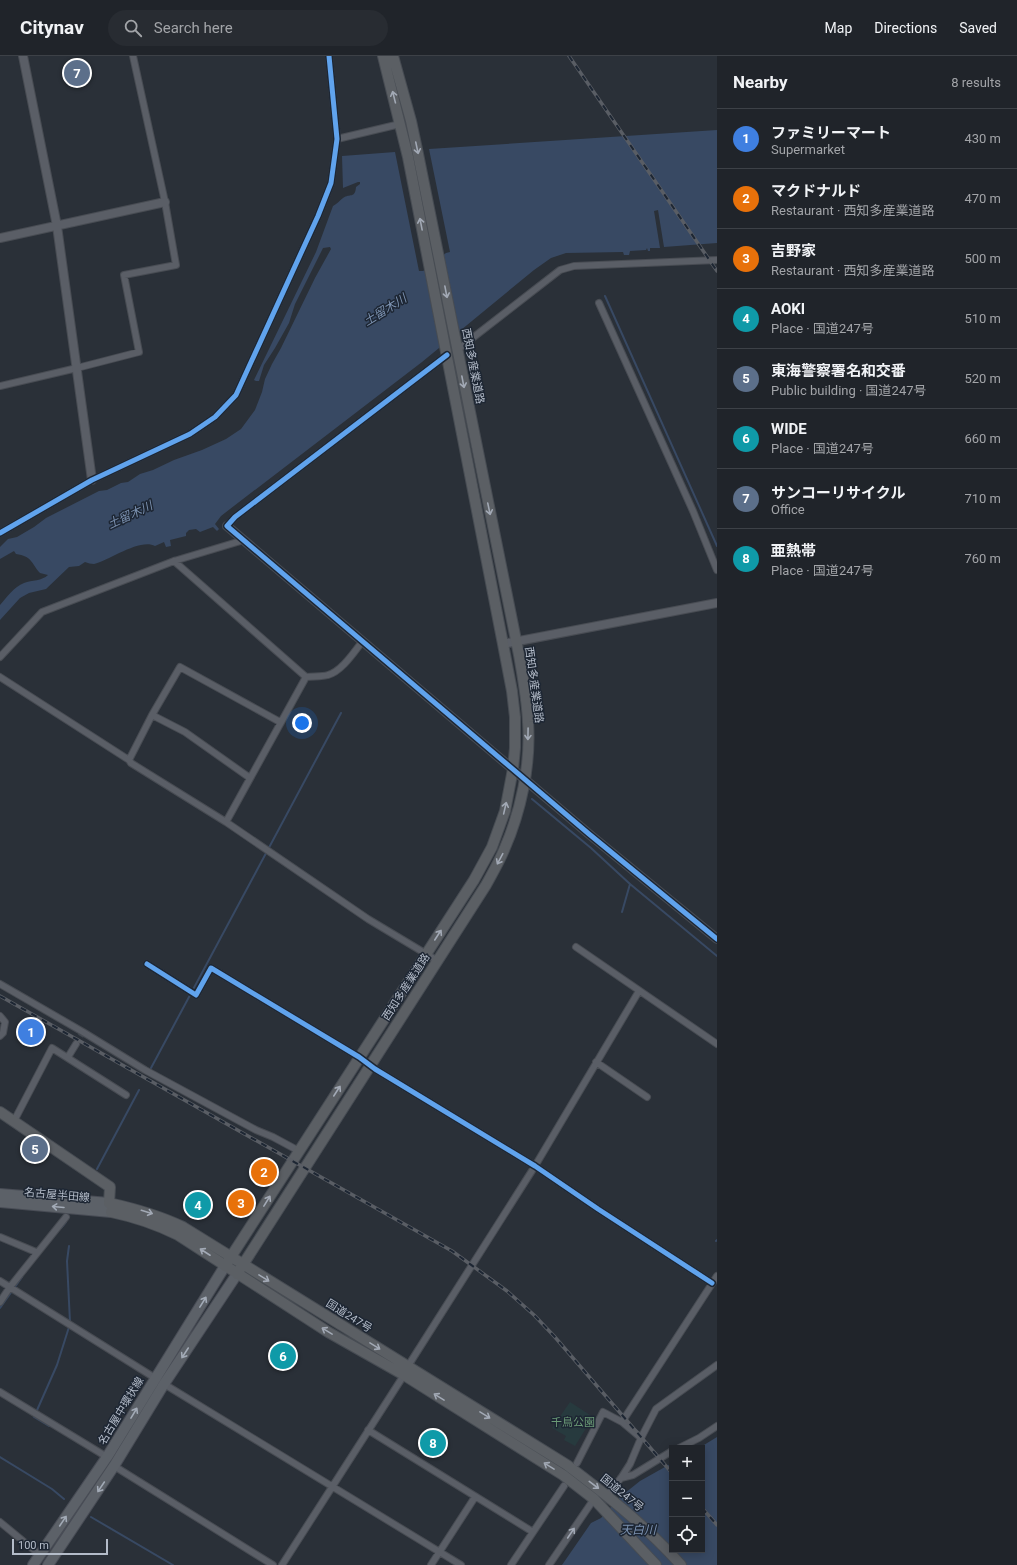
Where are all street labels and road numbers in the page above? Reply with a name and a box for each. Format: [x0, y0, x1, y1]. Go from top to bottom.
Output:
street label: 西知多産業道路 [459, 327, 487, 405]
street label: 西知多産業道路 [522, 646, 546, 724]
street label: 西知多産業道路 [380, 951, 432, 1023]
street label: 名古屋半田線 [24, 1186, 90, 1204]
street label: 国道247号 [324, 1297, 374, 1335]
street label: 名古屋中環状線 [96, 1375, 146, 1447]
street label: 国道247号 [598, 1472, 646, 1514]

